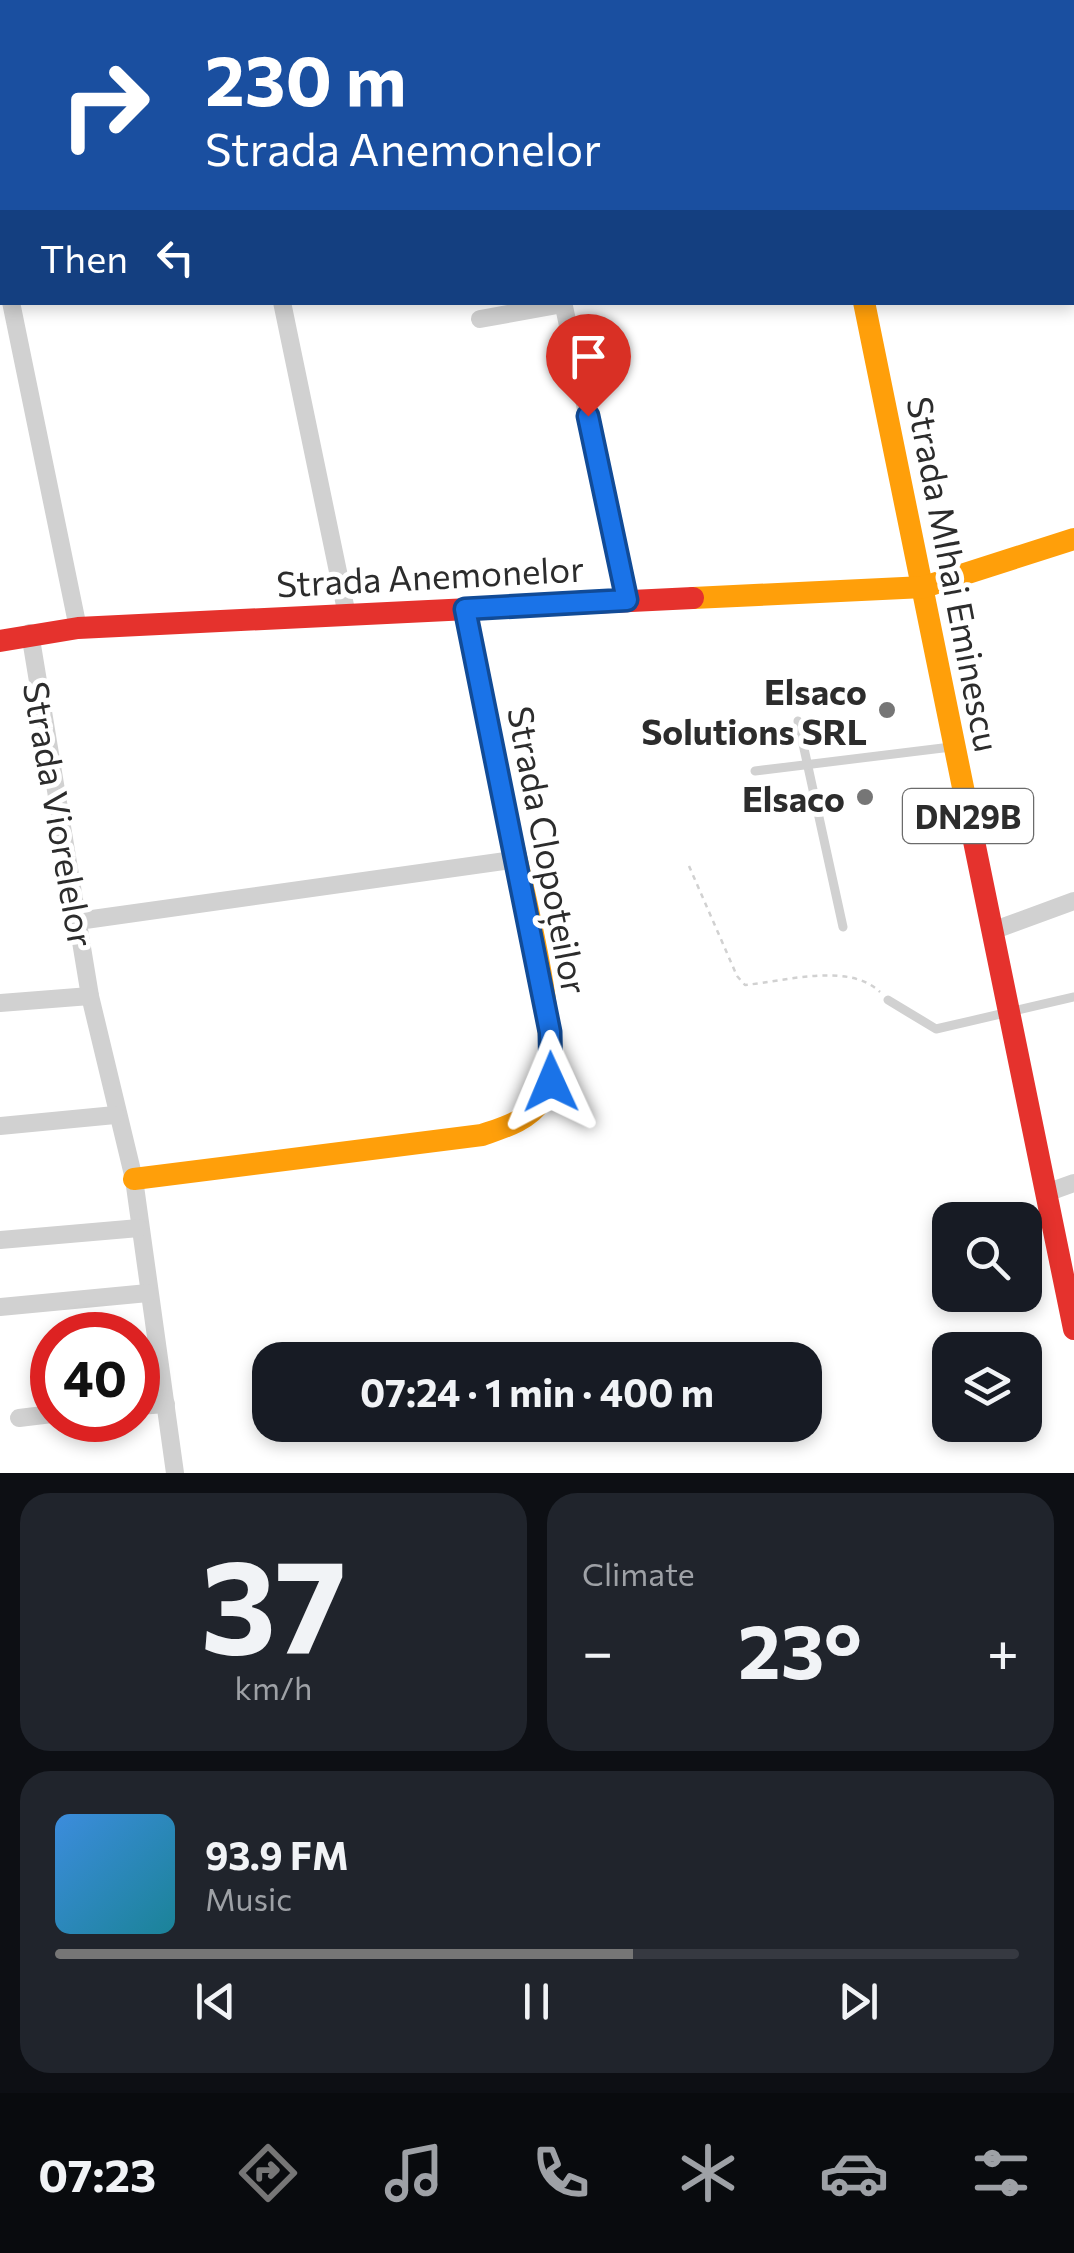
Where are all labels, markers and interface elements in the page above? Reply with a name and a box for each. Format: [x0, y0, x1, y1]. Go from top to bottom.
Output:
text: 230 m [205, 35, 407, 120]
icon: right [40, 40, 170, 170]
text: Strada Anemonelor [205, 120, 601, 175]
icon: left [148, 230, 203, 285]
text: Then [40, 234, 128, 281]
pin [546, 314, 631, 417]
icon: arrive [561, 329, 616, 384]
street label: Strada MIhai Eminescu [899, 393, 1011, 755]
street label: Strada Anemonelor [275, 545, 585, 605]
place label: Elsaco Solutions SRL [641, 669, 867, 752]
street label: Strada Viorelelor [16, 678, 104, 950]
marker: Elsaco Solutions SRL [876, 699, 898, 721]
street label: Strada Clopoțeilor [497, 702, 598, 998]
place label: Elsaco [742, 776, 845, 819]
marker: Elsaco [854, 786, 876, 808]
road number: DN29B [903, 789, 1033, 843]
position arrow [499, 1030, 603, 1134]
map controls [932, 1202, 1042, 1442]
button: search [932, 1202, 1042, 1312]
speed limit sign: 40 [30, 1312, 160, 1442]
button: layers [932, 1332, 1042, 1442]
text: 07:24 · 1 min · 400 m [360, 1368, 714, 1415]
text: 37 [201, 1522, 346, 1681]
text: Climate [582, 1553, 695, 1593]
text: 23° [738, 1603, 862, 1694]
text: − [582, 1616, 613, 1683]
text: + [987, 1616, 1019, 1683]
text: km/h [235, 1667, 312, 1707]
text: 93.9 FM [205, 1831, 349, 1878]
text: Music [205, 1878, 292, 1918]
icon: previous [188, 1974, 243, 2029]
icon: pause [509, 1974, 564, 2029]
icon: next [831, 1974, 886, 2029]
icon: directions [233, 2138, 303, 2208]
icon: music [379, 2138, 449, 2208]
icon: phone [526, 2138, 596, 2208]
icon: climate [673, 2138, 743, 2208]
icon: car [819, 2138, 889, 2208]
icon: filters [966, 2138, 1036, 2208]
text: 07:23 [38, 2146, 156, 2201]

